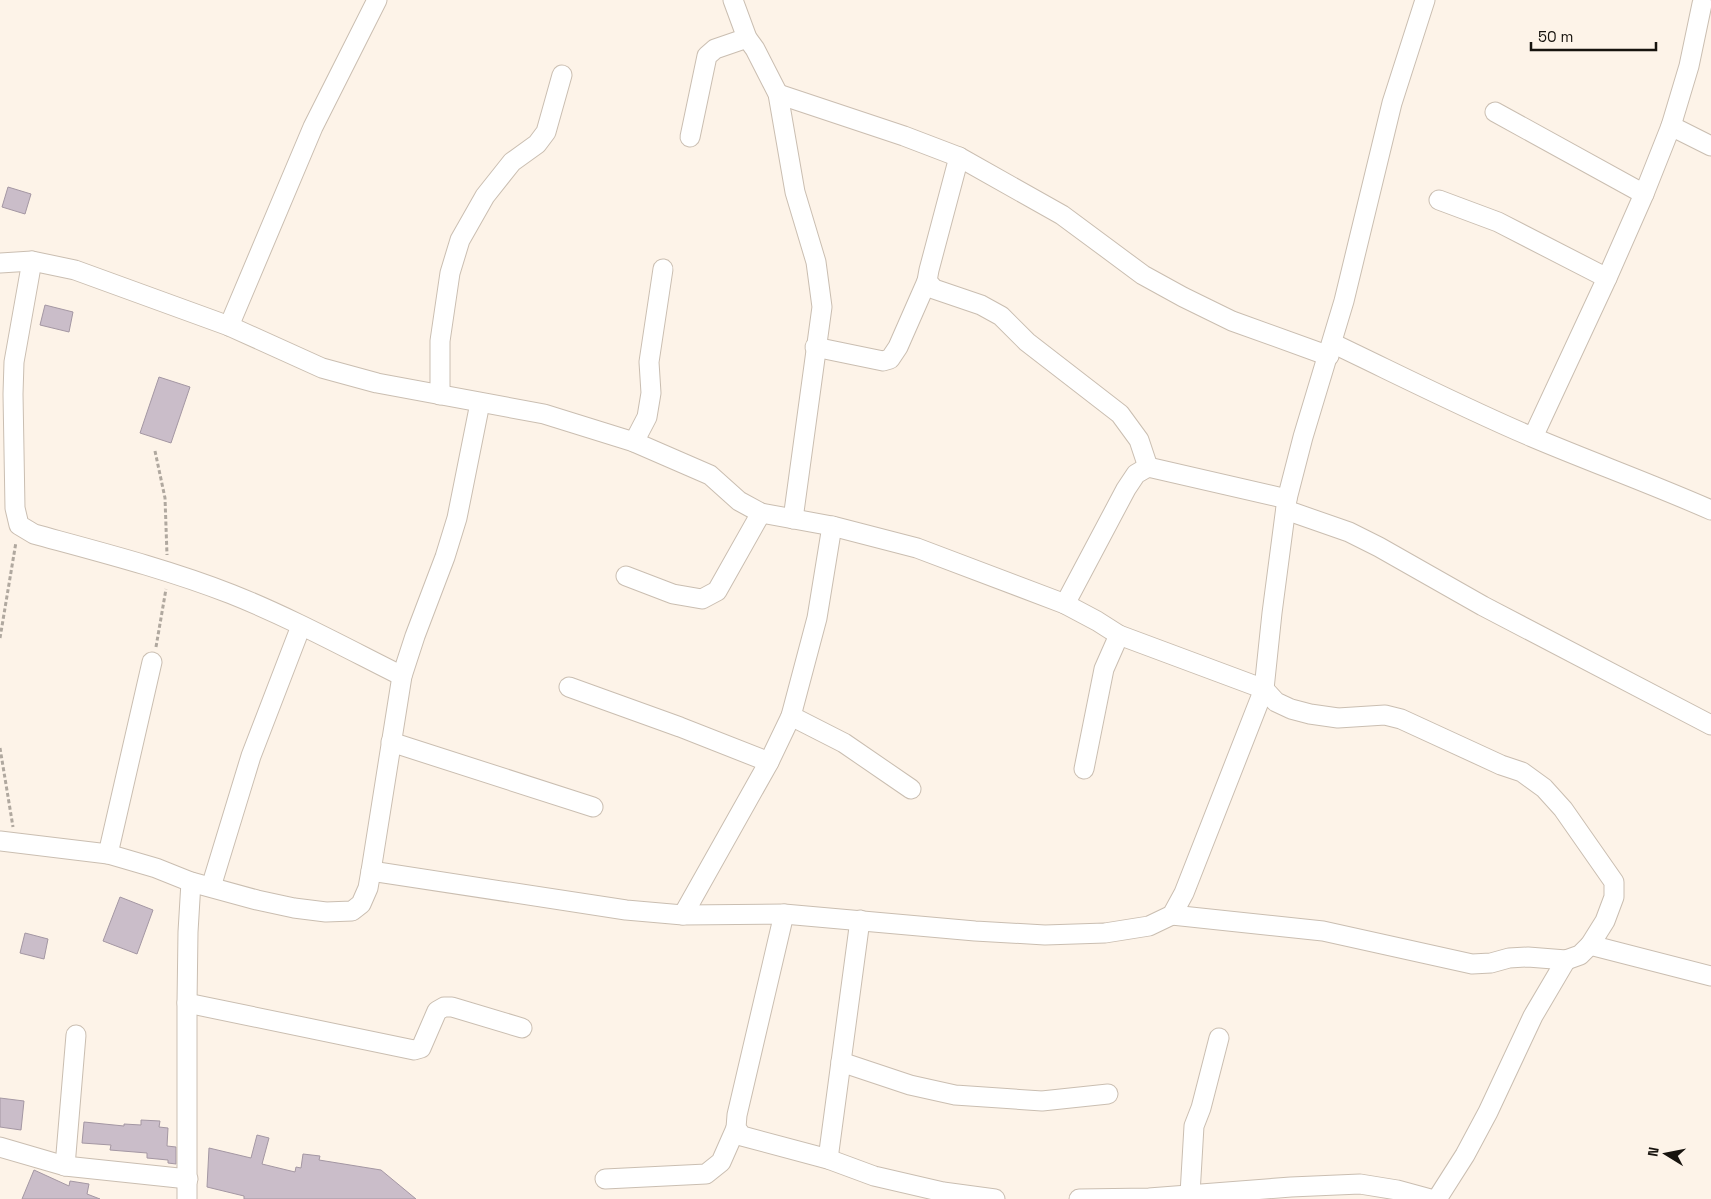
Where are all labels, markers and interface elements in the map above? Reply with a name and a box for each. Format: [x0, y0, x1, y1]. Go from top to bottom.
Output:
scale bar [1531, 20, 1656, 52]
text: 50 m [1538, 27, 1573, 46]
north arrow [1641, 1129, 1691, 1179]
text: N [1644, 1146, 1663, 1158]

